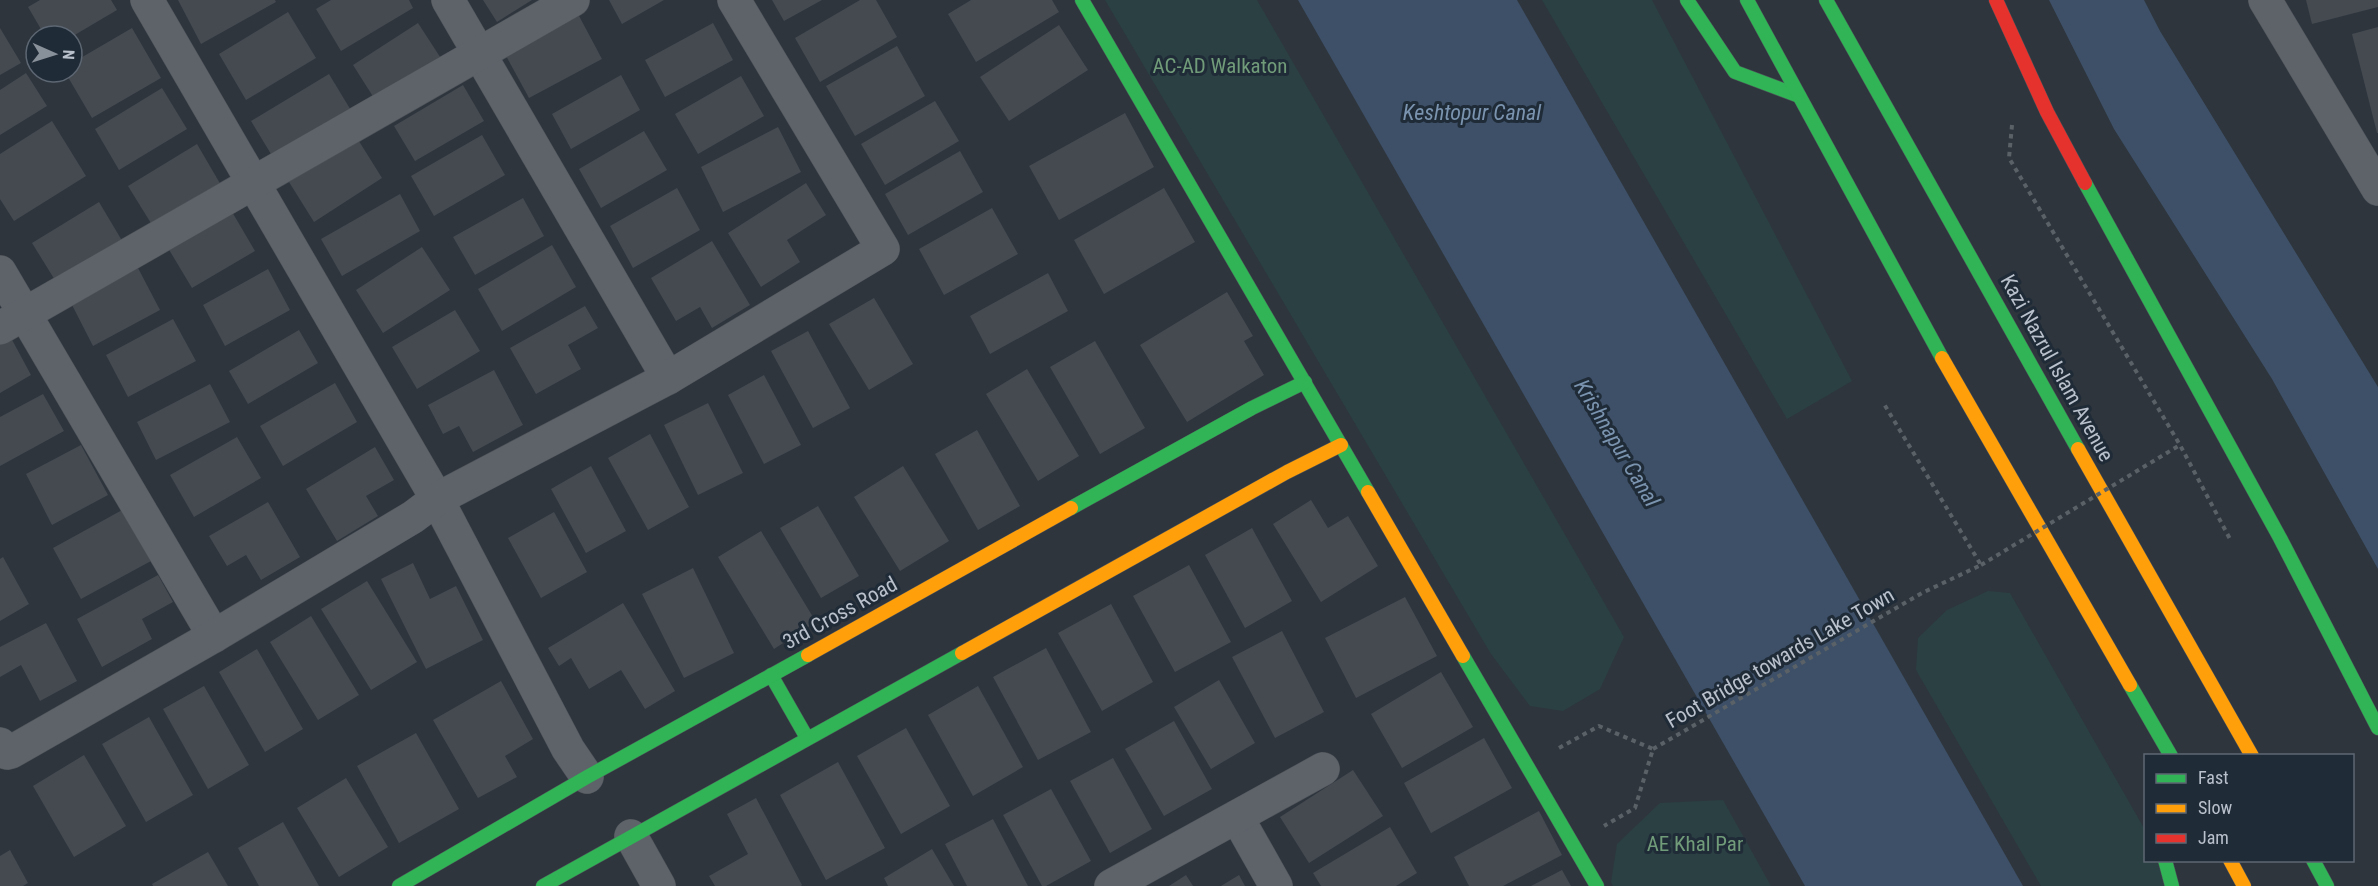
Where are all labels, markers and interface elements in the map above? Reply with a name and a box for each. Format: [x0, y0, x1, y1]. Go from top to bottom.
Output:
north arrow [24, 24, 84, 84]
text: N [59, 49, 78, 60]
park label: AC-AD Walkaton [1153, 54, 1287, 78]
water label: Keshtopur Canal [1403, 100, 1542, 125]
street label: Kazi Nazrul Islam Avenue [1996, 270, 2118, 466]
water label: Krishnapur Canal [1569, 375, 1665, 512]
street label: 3rd Cross Road [779, 572, 901, 654]
street label: Foot Bridge towards Lake Town [1662, 583, 1898, 733]
legend [2144, 754, 2354, 862]
text: Fast [2198, 767, 2229, 788]
text: Slow [2198, 797, 2233, 818]
text: Jam [2198, 827, 2229, 848]
park label: AE Khal Par [1647, 832, 1743, 856]

